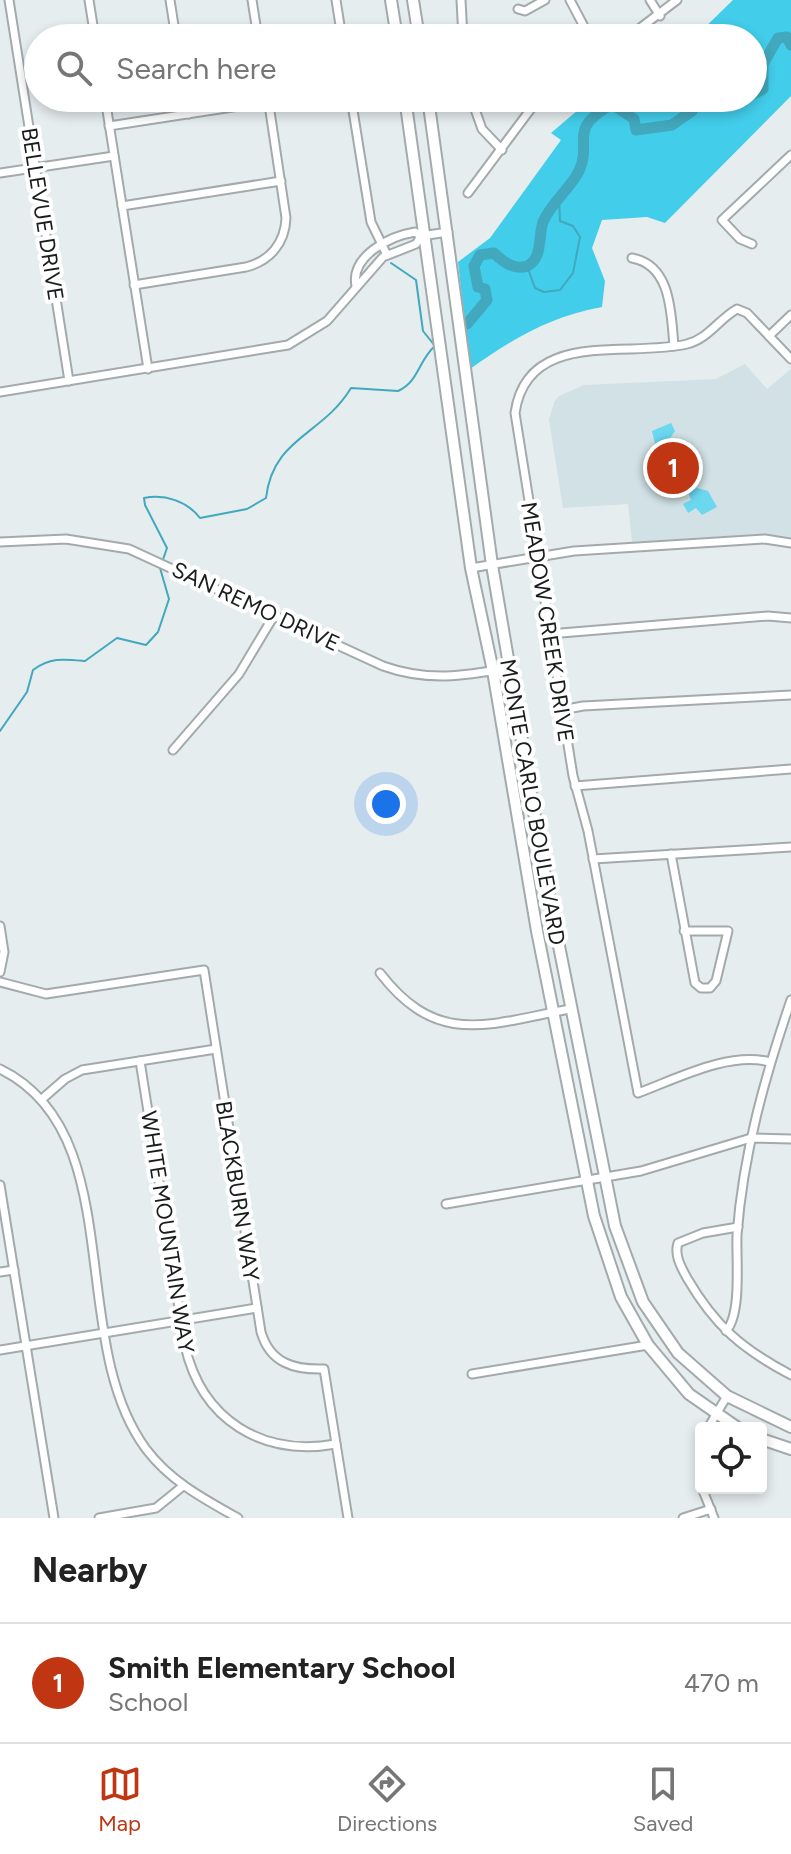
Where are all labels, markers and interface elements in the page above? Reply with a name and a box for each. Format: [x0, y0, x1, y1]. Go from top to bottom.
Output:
search box [24, 24, 767, 112]
icon: search [52, 46, 96, 90]
text: Search here [116, 50, 276, 87]
street label: BELLEVUE DRIVE [16, 126, 70, 303]
pin: 1 [647, 438, 699, 498]
street label: MEADOW CREEK DRIVE [515, 500, 580, 744]
street label: SAN REMO DRIVE [168, 556, 344, 657]
street label: MONTE CARLO BOULEVARD [494, 657, 571, 947]
your location [366, 784, 406, 824]
street label: BLACKBURN WAY [210, 1099, 265, 1284]
street label: WHITE MOUNTAIN WAY [135, 1109, 200, 1356]
map controls [695, 1422, 767, 1494]
button: locate [695, 1422, 767, 1494]
text: Nearby [32, 1550, 147, 1591]
text: Smith Elementary School [108, 1649, 456, 1686]
text: 1 [53, 1667, 63, 1699]
text: 470 m [684, 1667, 759, 1699]
text: School [108, 1686, 188, 1718]
tab: Map [98, 1762, 142, 1837]
tab: Directions [337, 1762, 437, 1837]
tab: Saved [633, 1762, 693, 1837]

